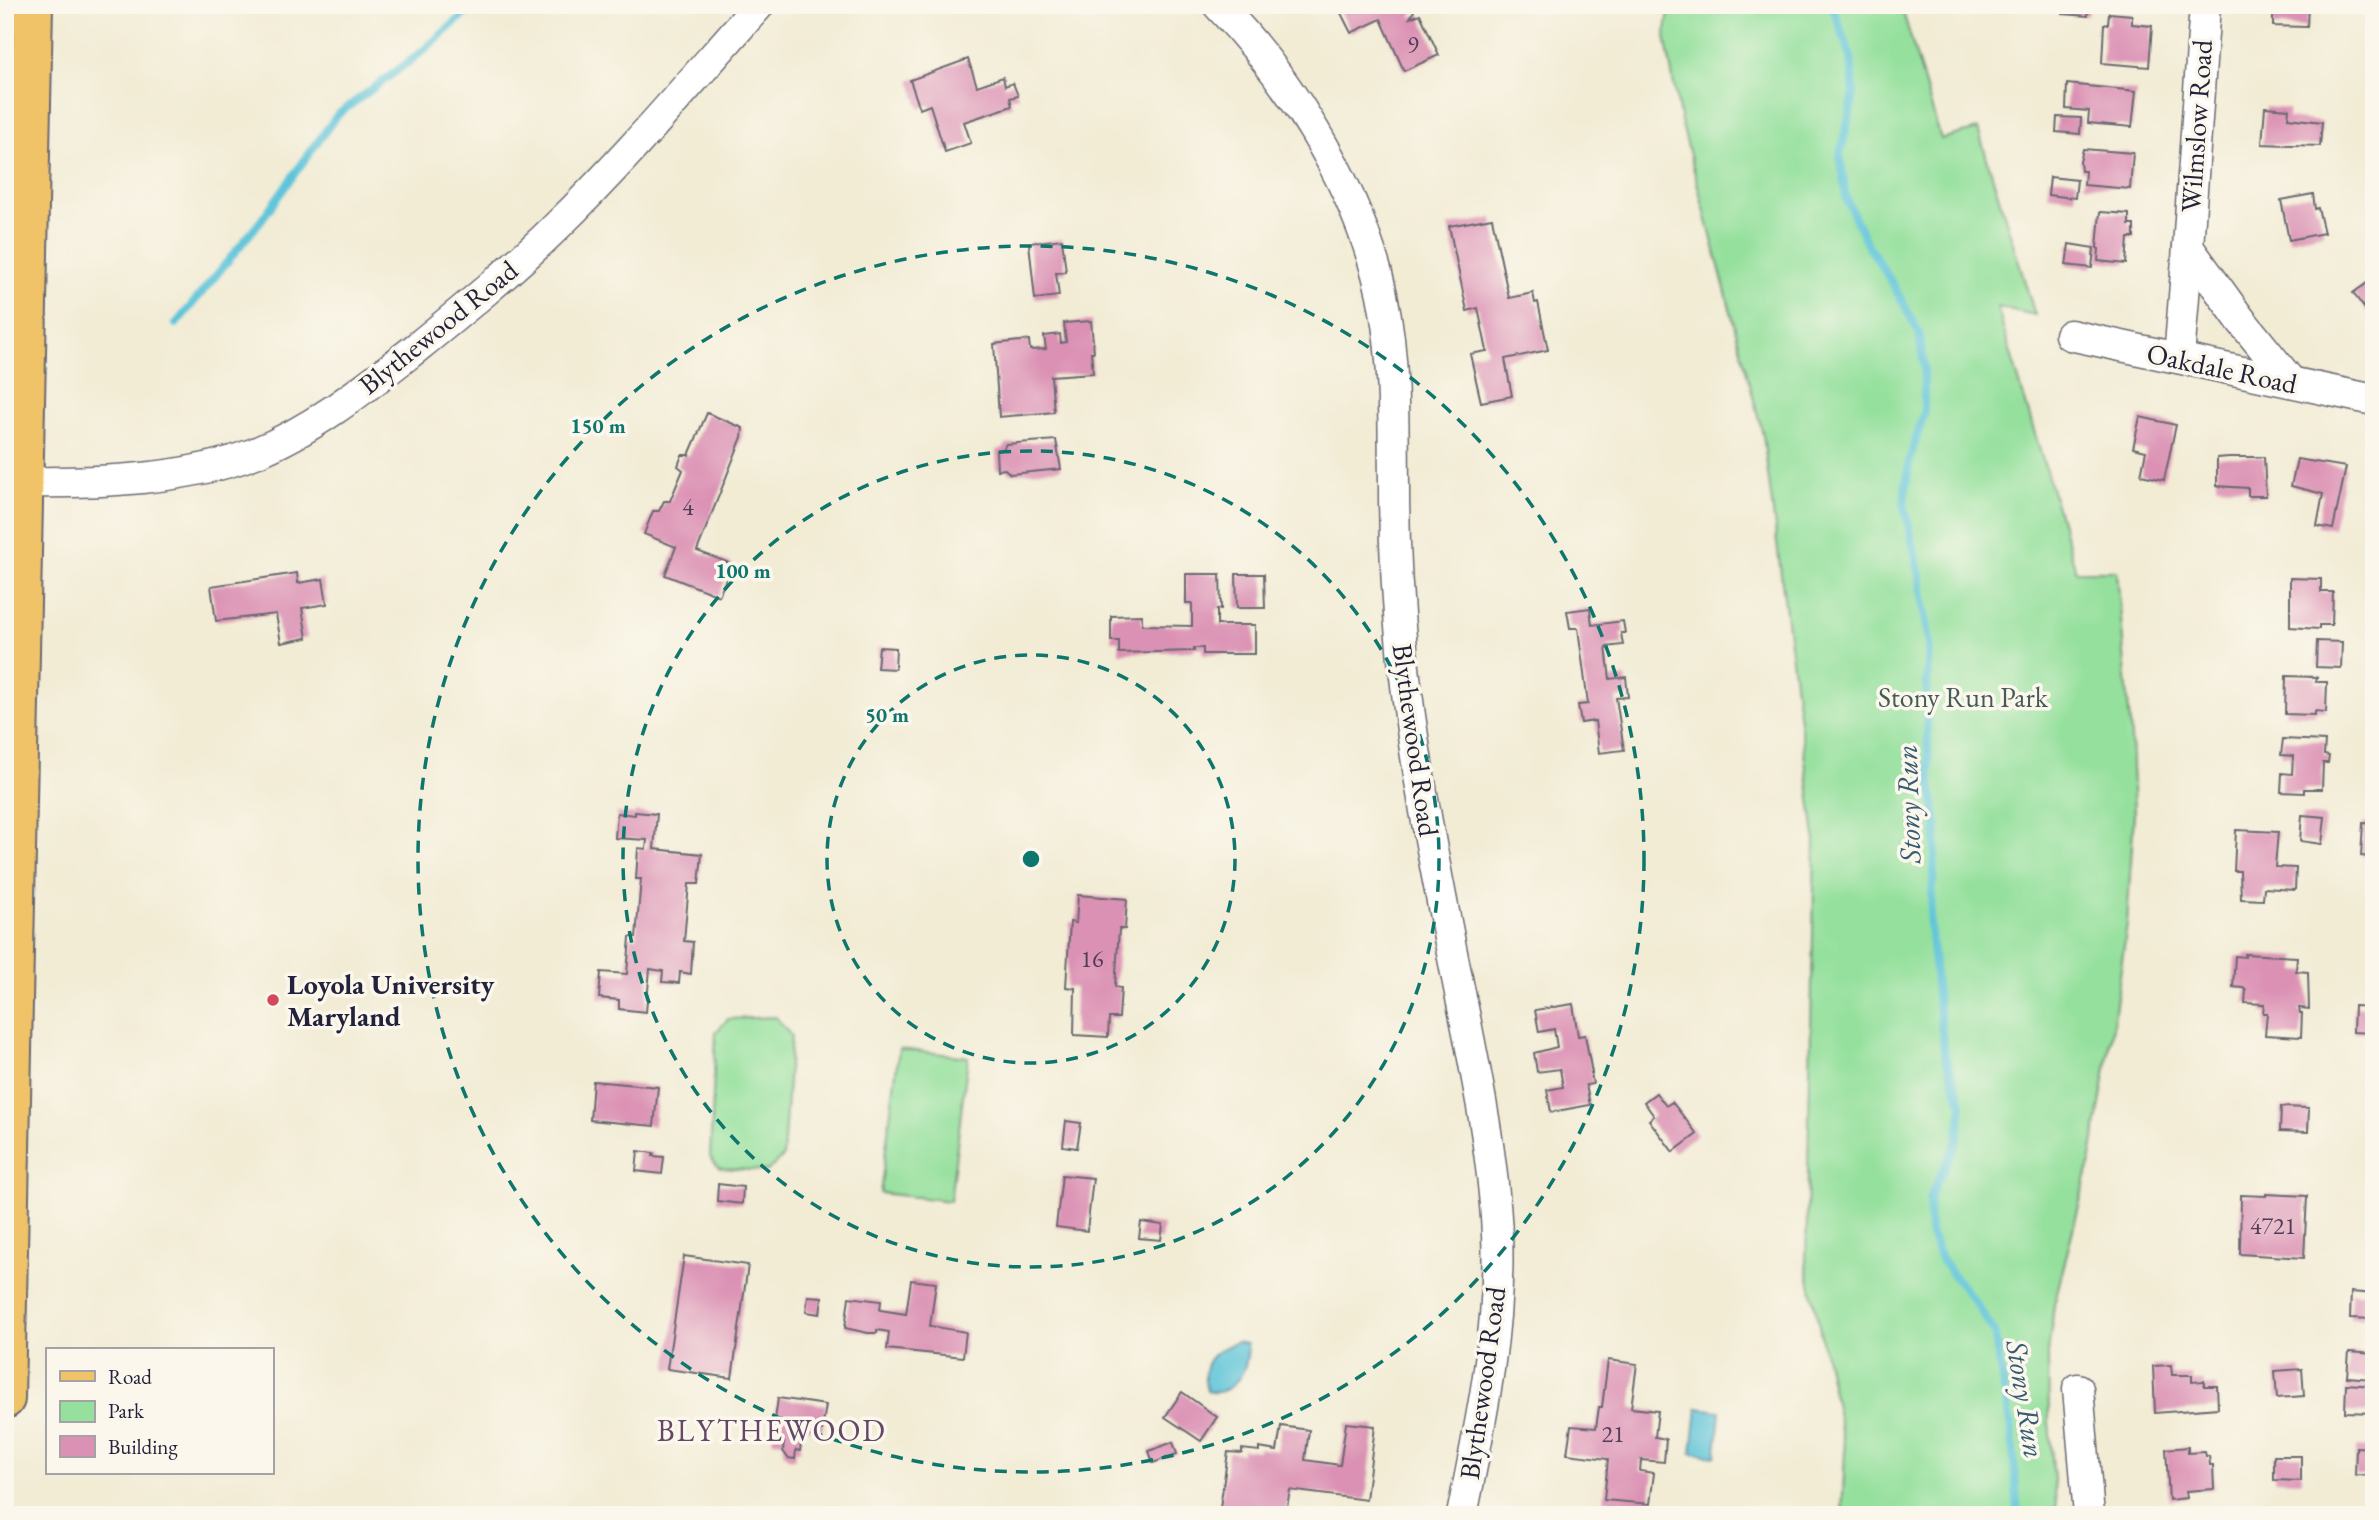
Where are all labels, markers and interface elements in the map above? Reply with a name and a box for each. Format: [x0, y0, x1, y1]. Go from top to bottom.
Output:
house number: 9 [1407, 29, 1419, 60]
street label: Wilmslow Road [2172, 38, 2220, 214]
street label: Blythewood Road [351, 251, 525, 402]
street label: Oakdale Road [2143, 335, 2301, 402]
text: 150 m [570, 412, 626, 439]
house number: 4 [682, 491, 694, 522]
text: 100 m [715, 557, 771, 584]
street label: Blythewood Road [1385, 641, 1447, 839]
park label: Stony Run Park [1878, 679, 2049, 715]
text: 50 m [865, 701, 909, 728]
water label: Stony Run [1886, 744, 1930, 865]
centre of rings [1019, 847, 1043, 871]
house number: 16 [1080, 943, 1104, 974]
place label: Loyola University Maryland [287, 966, 495, 1034]
marker: Loyola University Maryland [265, 992, 281, 1008]
house number: 4721 [2250, 1210, 2296, 1241]
street label: Blythewood Road [1451, 1284, 1513, 1482]
water label: Stony Run [1997, 1336, 2055, 1461]
legend [46, 1348, 273, 1474]
text: Road [108, 1363, 152, 1390]
text: Park [108, 1397, 145, 1424]
district label: BLYTHEWOOD [657, 1411, 887, 1450]
house number: 21 [1601, 1418, 1625, 1449]
text: Building [108, 1433, 178, 1460]

